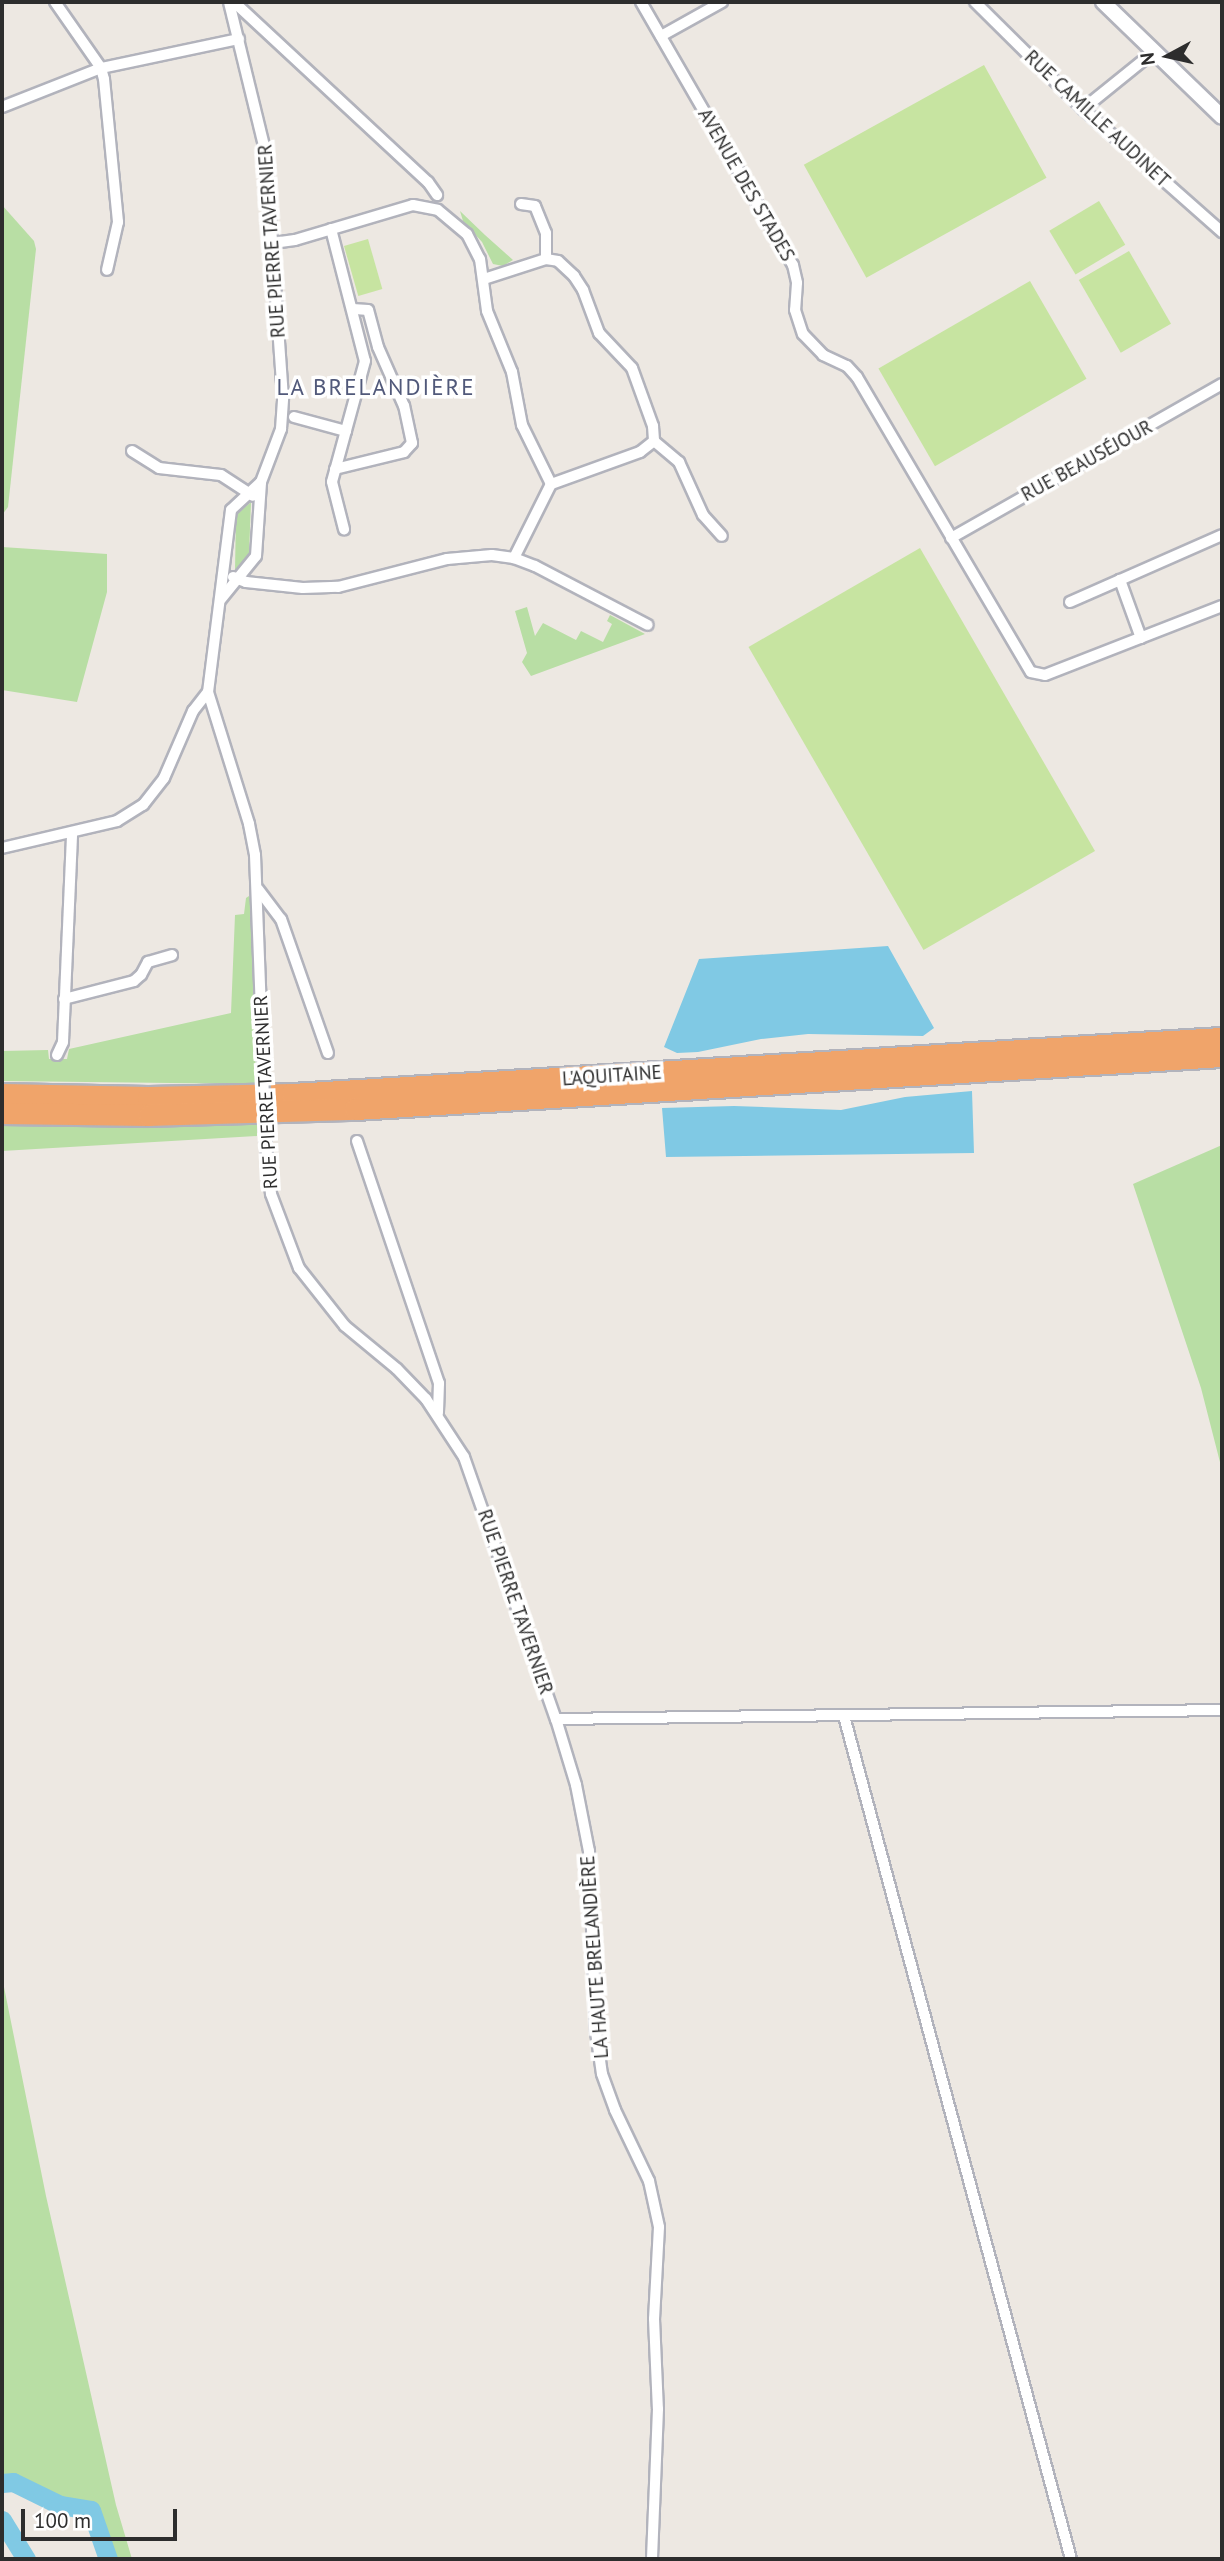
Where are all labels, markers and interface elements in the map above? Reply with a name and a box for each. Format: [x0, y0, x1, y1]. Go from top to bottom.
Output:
north arrow [1133, 21, 1203, 91]
street label: RUE CAMILLE AUDINET [1019, 46, 1175, 192]
street label: AVENUE DES STADES [693, 105, 799, 265]
street label: RUE PIERRE TAVERNIER [254, 143, 290, 339]
district label: LA BRELANDIÈRE [278, 373, 474, 401]
street label: RUE BEAUSÉJOUR [1018, 416, 1156, 506]
street label: RUE PIERRE TAVERNIER [250, 994, 282, 1190]
street label: L'AQUITAINE [561, 1061, 663, 1091]
street label: RUE PIERRE TAVERNIER [473, 1506, 557, 1698]
street label: LA HAUTE BRELANDIÈRE [577, 1854, 613, 2060]
scale bar [24, 2494, 180, 2538]
text: 100 m [34, 2507, 91, 2534]

